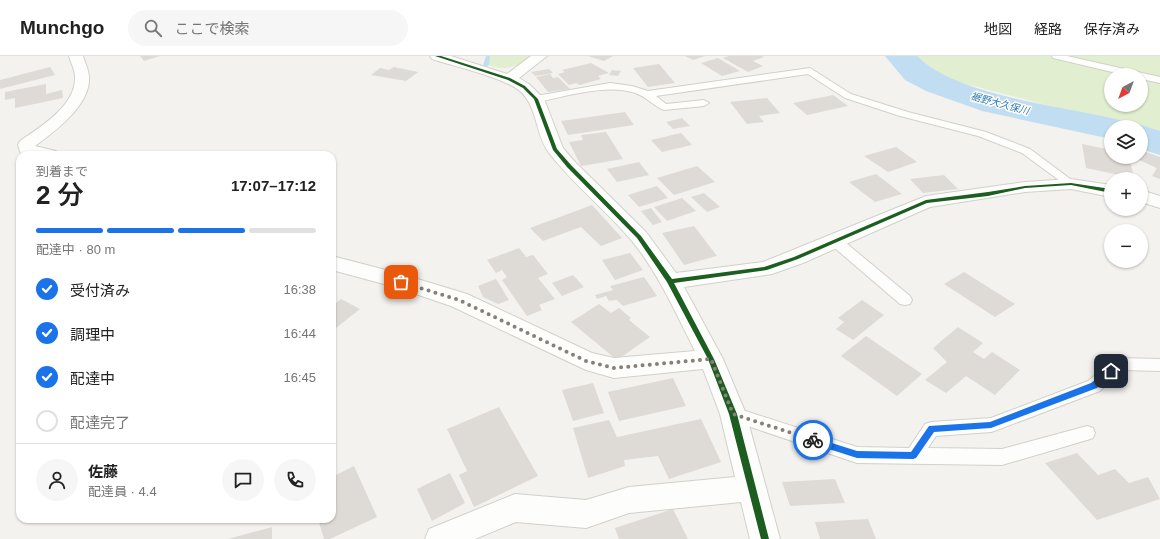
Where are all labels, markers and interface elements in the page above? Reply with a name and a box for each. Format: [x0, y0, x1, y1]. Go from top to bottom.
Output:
search box [128, 10, 408, 46]
text: Munchgo [20, 17, 104, 38]
icon: search [142, 17, 164, 39]
text: ここで検索 [174, 20, 249, 37]
text: 地図 [984, 21, 1012, 37]
text: 経路 [1034, 21, 1062, 37]
text: 保存済み [1084, 21, 1140, 37]
north arrow [1104, 68, 1148, 112]
map controls [1104, 68, 1148, 268]
water label: 裾野大久保川 [969, 90, 1031, 117]
button: layers [1104, 120, 1148, 164]
text: 到着まで [36, 164, 88, 179]
button: + [1104, 172, 1148, 216]
text: 17:07–17:12 [231, 177, 316, 194]
text: 2 分 [36, 180, 84, 210]
button: − [1104, 224, 1148, 268]
text: 配達中 · 80 m [36, 242, 115, 257]
pin [384, 265, 418, 299]
icon: bag [390, 271, 412, 293]
icon: check [36, 278, 58, 300]
text: 受付済み [70, 282, 130, 299]
text: 16:38 [283, 282, 316, 297]
icon: check [36, 322, 58, 344]
text: 調理中 [70, 326, 115, 343]
text: 16:44 [283, 326, 316, 341]
pin [1094, 354, 1128, 388]
icon: home [1100, 360, 1122, 382]
icon: check [36, 366, 58, 388]
text: 配達中 [70, 370, 115, 387]
text: 16:45 [283, 370, 316, 385]
text: 配達完了 [70, 414, 130, 431]
courier [793, 420, 833, 460]
icon: bike [802, 429, 824, 451]
button: person [36, 459, 78, 501]
button: chat [222, 459, 264, 501]
button: phone [274, 459, 316, 501]
text: 佐藤 [88, 463, 118, 480]
text: 配達員 · 4.4 [88, 484, 157, 499]

